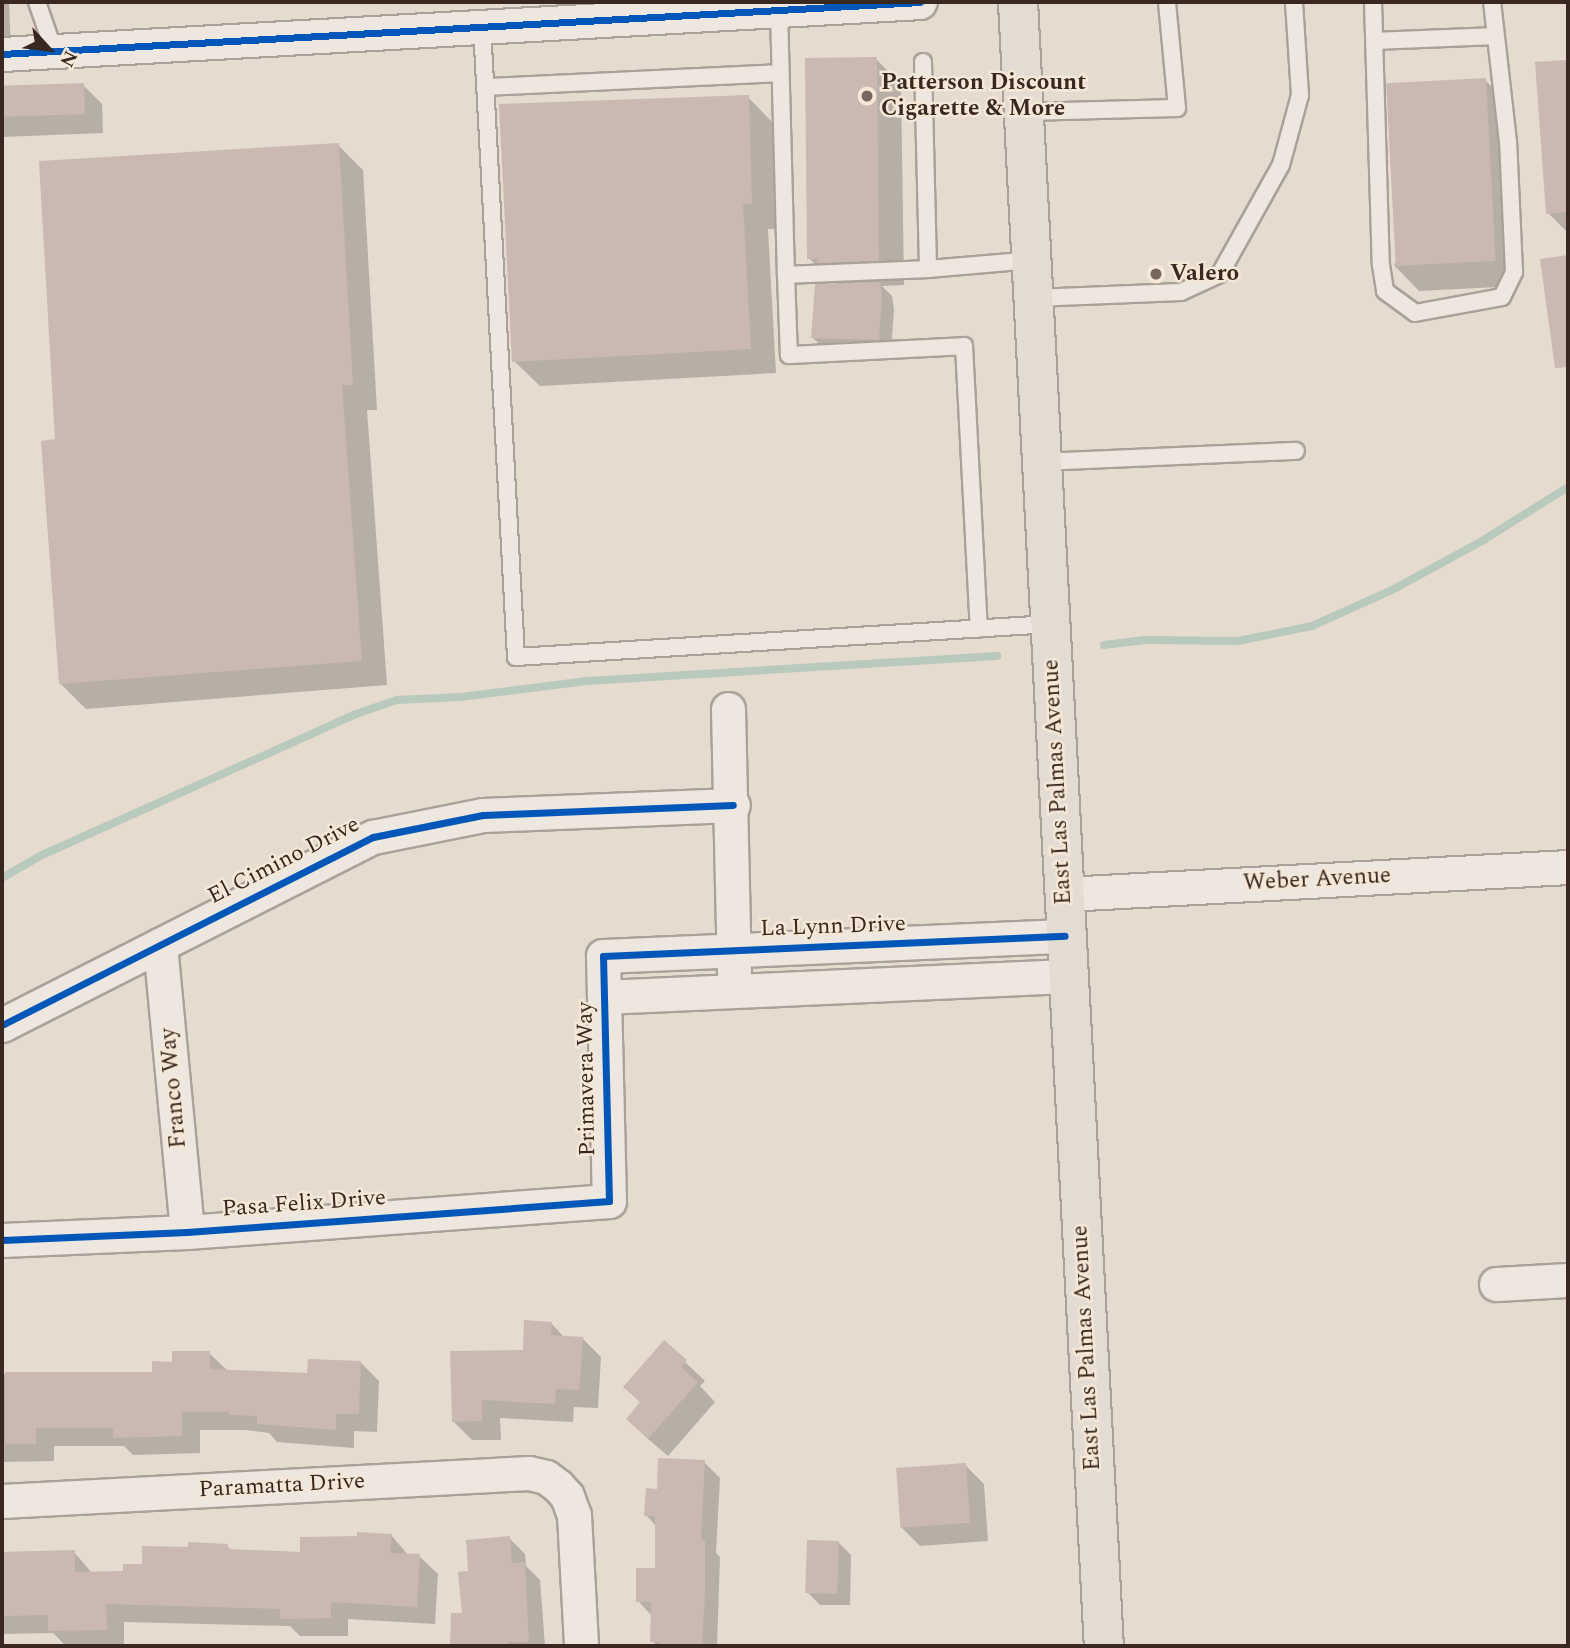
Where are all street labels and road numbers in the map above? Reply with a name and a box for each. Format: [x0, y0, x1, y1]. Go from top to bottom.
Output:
street label: East Las Palmas Avenue [1038, 658, 1078, 906]
street label: El Cimino Drive [204, 811, 364, 911]
street label: Weber Avenue [1242, 862, 1392, 898]
street label: La Lynn Drive [760, 911, 906, 943]
street label: Primavera Way [572, 1002, 602, 1156]
street label: Franco Way [155, 1027, 193, 1149]
street label: Pasa Felix Drive [221, 1184, 387, 1224]
street label: East Las Palmas Avenue [1067, 1224, 1107, 1472]
street label: Paramatta Drive [198, 1468, 366, 1504]

